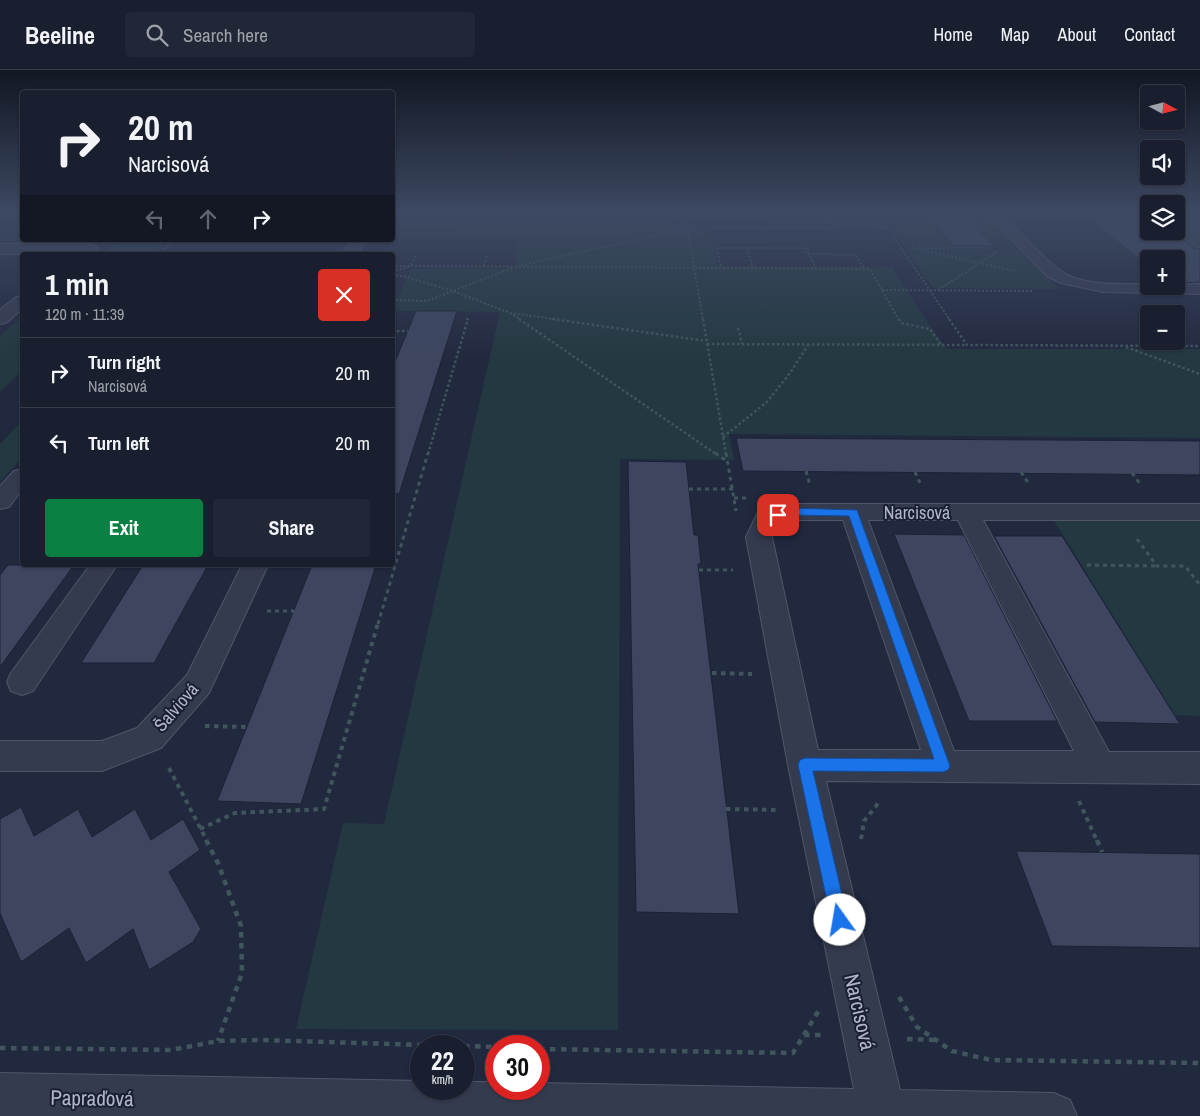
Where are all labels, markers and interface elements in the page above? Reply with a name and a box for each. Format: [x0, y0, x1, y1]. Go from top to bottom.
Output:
search box [125, 12, 475, 57]
text: Beeline [25, 19, 95, 51]
icon: search [143, 21, 171, 49]
text: Search here [183, 22, 268, 48]
text: Home [933, 22, 973, 47]
text: Map [1001, 22, 1030, 47]
text: About [1058, 22, 1096, 47]
text: Contact [1124, 22, 1175, 47]
north arrow [1140, 85, 1185, 130]
map controls [1140, 85, 1185, 350]
text: 20 m [128, 104, 193, 151]
icon: right [45, 110, 110, 175]
button: sound [1140, 140, 1185, 185]
text: Narcisová [128, 149, 209, 179]
button: layers [1140, 195, 1185, 240]
icon: left [141, 205, 169, 233]
icon: ahead [194, 205, 222, 233]
icon: right [247, 205, 275, 233]
button: + [1140, 250, 1185, 295]
text: 1 min [45, 264, 109, 304]
button: close [318, 269, 370, 321]
text: 120 m · 11:39 [45, 303, 124, 325]
button: − [1140, 305, 1185, 350]
text: Turn right [88, 349, 160, 375]
icon: right [45, 359, 73, 387]
text: 20 m [335, 360, 370, 386]
text: Narcisová [88, 375, 147, 397]
icon: left [45, 429, 73, 457]
text: Turn left [88, 430, 149, 456]
text: 20 m [335, 430, 370, 456]
pin [757, 494, 799, 536]
button: Exit [45, 499, 203, 557]
button: Share [213, 499, 370, 557]
street label: Narcisová [884, 500, 950, 525]
icon: arrive [764, 501, 792, 529]
street label: Šalviová [148, 677, 204, 737]
position arrow [813, 893, 865, 945]
street label: Narcisová [837, 971, 883, 1053]
speed limit sign: 30 [485, 1035, 550, 1100]
text: 22 [431, 1044, 454, 1078]
text: km/h [432, 1072, 453, 1088]
street label: Papraďová [50, 1083, 134, 1113]

